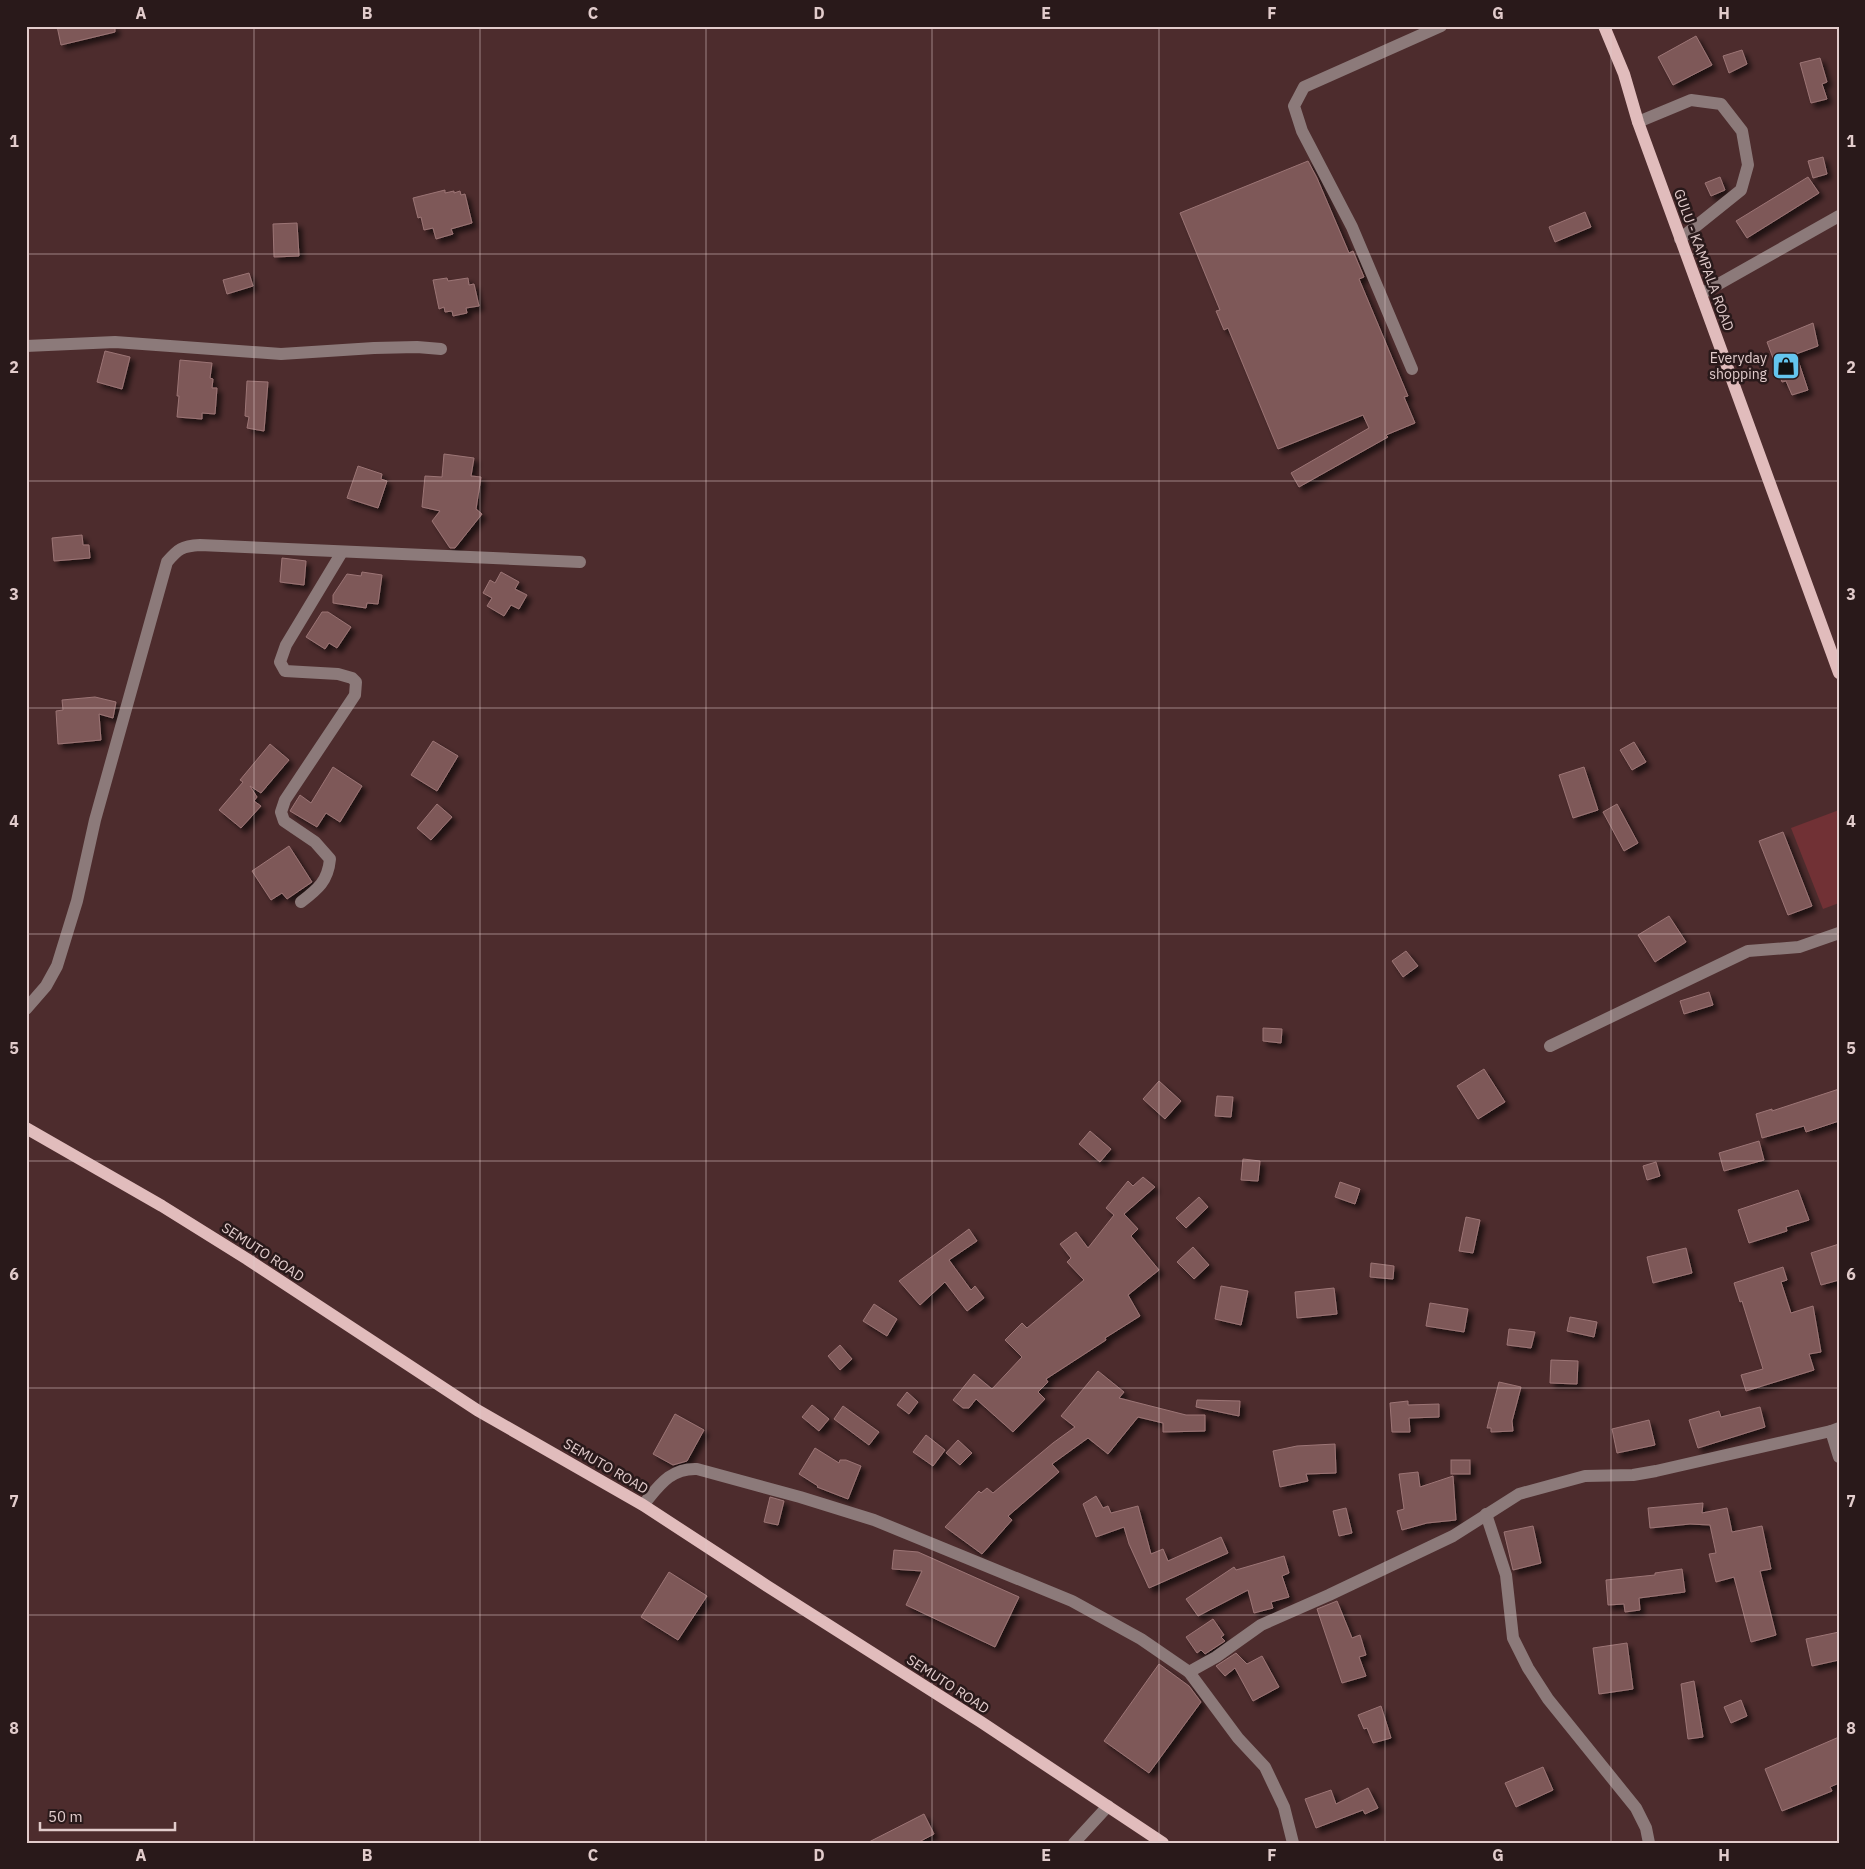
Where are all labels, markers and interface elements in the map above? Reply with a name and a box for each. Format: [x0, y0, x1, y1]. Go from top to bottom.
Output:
text: A [136, 3, 147, 23]
text: B [362, 3, 373, 23]
text: C [588, 3, 598, 23]
text: D [813, 3, 825, 23]
text: E [1041, 3, 1051, 23]
text: F [1267, 3, 1277, 23]
text: G [1492, 3, 1504, 23]
text: H [1718, 3, 1730, 23]
text: 1 [9, 131, 19, 151]
text: 1 [1846, 131, 1856, 151]
street label: GULU - KAMPALA ROAD [1670, 186, 1738, 334]
place label: Everyday shopping [1709, 349, 1768, 383]
shop icon: Everyday shopping [1771, 351, 1801, 381]
text: 2 [9, 357, 19, 377]
text: 2 [1846, 357, 1856, 377]
text: 3 [9, 584, 19, 604]
text: 3 [1846, 584, 1856, 604]
text: 4 [9, 811, 19, 831]
text: 4 [1846, 811, 1856, 831]
text: 5 [9, 1038, 19, 1058]
text: 5 [1846, 1038, 1856, 1058]
street label: SEMUTO ROAD [218, 1219, 308, 1285]
text: 6 [9, 1264, 19, 1284]
text: 6 [1846, 1264, 1856, 1284]
street label: SEMUTO ROAD [560, 1434, 652, 1498]
text: 7 [9, 1491, 19, 1511]
text: 7 [1846, 1491, 1856, 1511]
street label: SEMUTO ROAD [903, 1651, 993, 1717]
text: 8 [9, 1718, 19, 1738]
text: 8 [1846, 1718, 1856, 1738]
scale bar [40, 1799, 175, 1831]
text: 50 m [48, 1807, 83, 1826]
text: A [136, 1845, 147, 1865]
text: B [362, 1845, 373, 1865]
text: C [588, 1845, 598, 1865]
text: D [813, 1845, 825, 1865]
text: E [1041, 1845, 1051, 1865]
text: F [1267, 1845, 1277, 1865]
text: G [1492, 1845, 1504, 1865]
text: H [1718, 1845, 1730, 1865]

